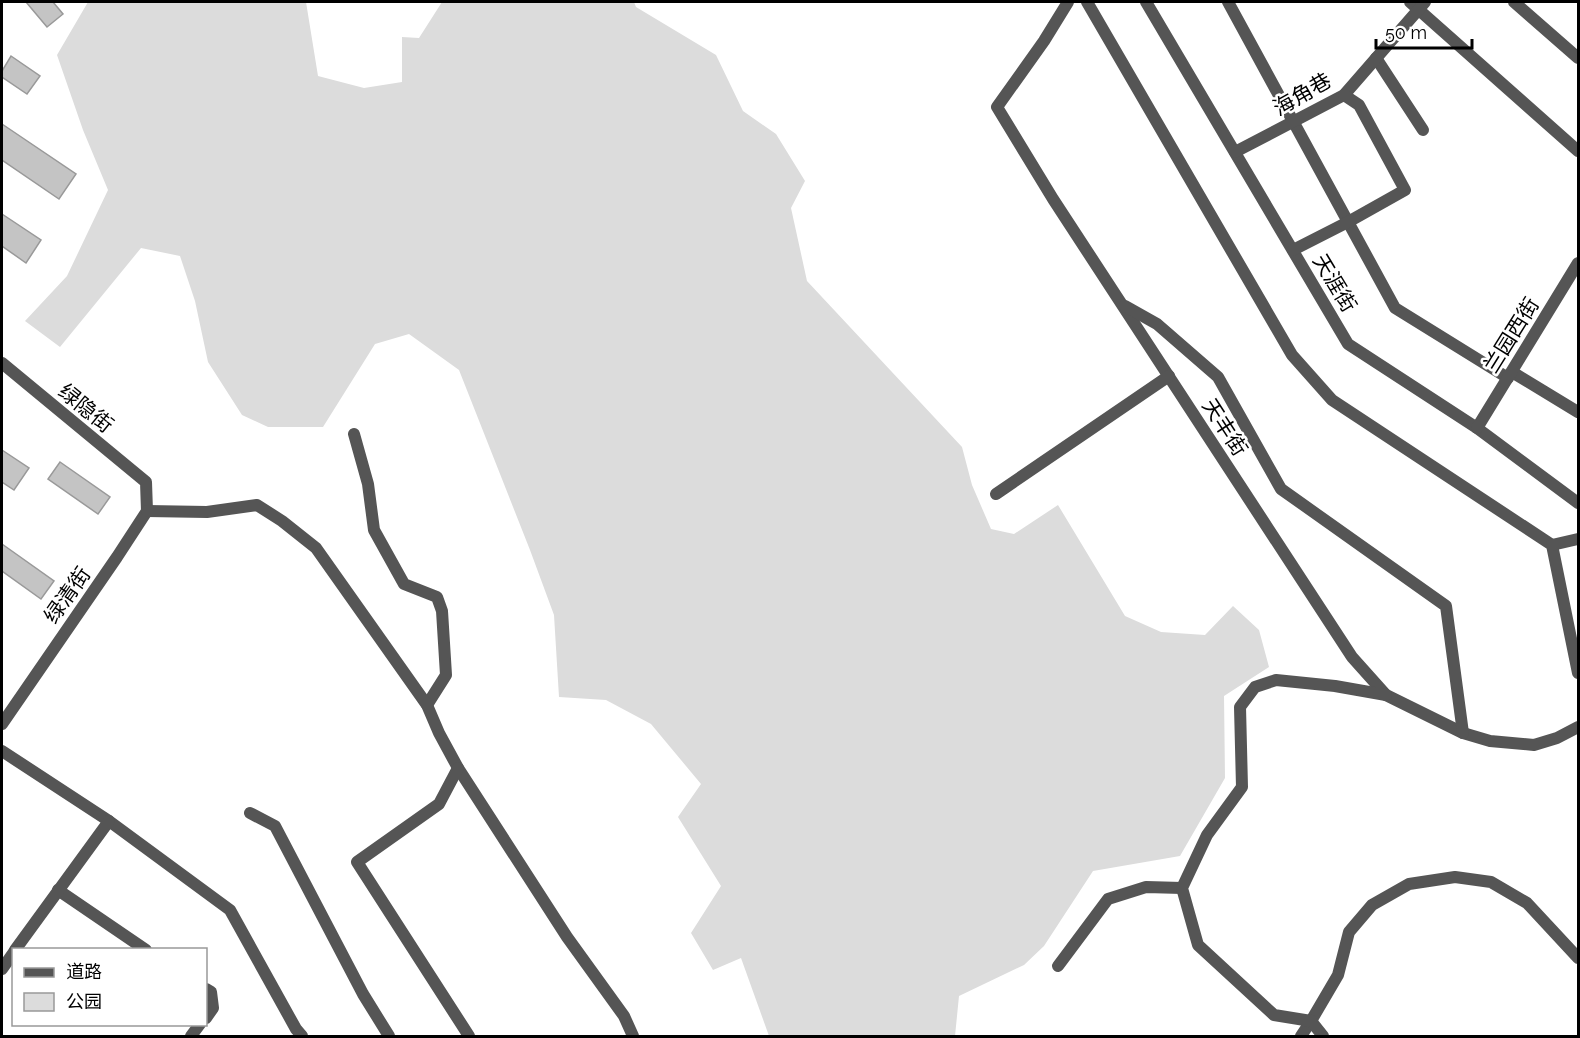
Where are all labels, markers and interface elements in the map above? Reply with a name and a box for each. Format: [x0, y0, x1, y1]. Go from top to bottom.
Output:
scale bar [1376, 12, 1472, 50]
text: 50 m [1385, 22, 1427, 43]
street label: 海角巷 [1268, 67, 1336, 121]
street label: 天涯街 [1308, 250, 1362, 316]
street label: 兰园西街 [1478, 293, 1544, 377]
street label: 绿隐街 [54, 378, 118, 438]
street label: 天丰街 [1197, 394, 1253, 460]
street label: 绿清街 [39, 562, 95, 628]
legend [12, 948, 207, 1026]
text: 道路 [66, 961, 102, 982]
text: 公园 [66, 991, 102, 1012]

